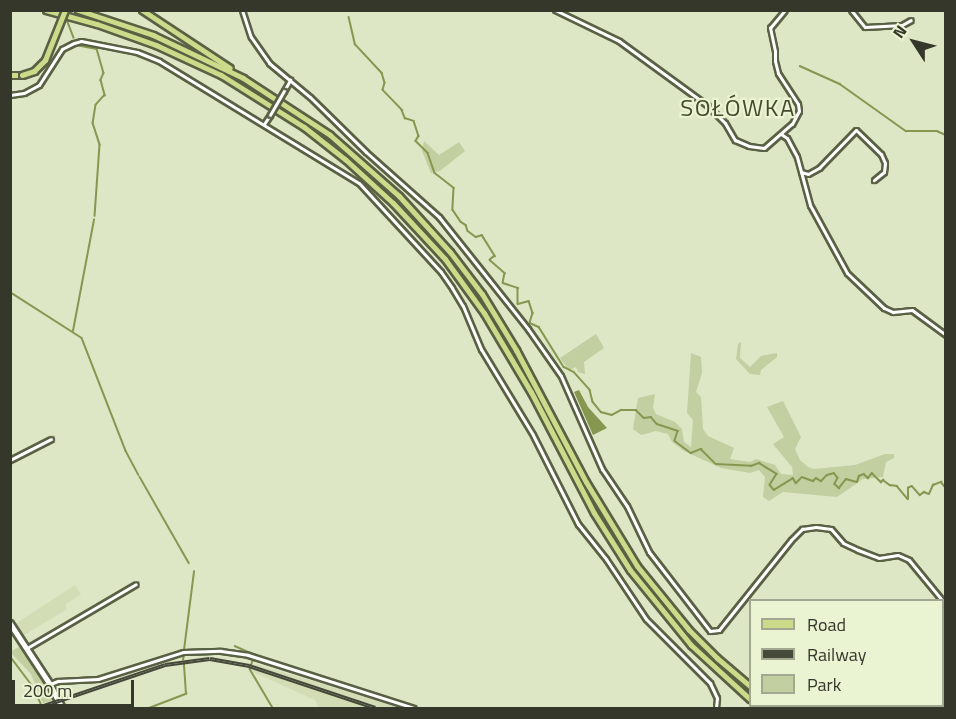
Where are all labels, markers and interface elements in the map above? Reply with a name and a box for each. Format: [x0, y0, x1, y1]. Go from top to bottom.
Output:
north arrow [884, 12, 944, 72]
text: N [886, 20, 912, 43]
district label: SOŁÓWKA [680, 94, 796, 122]
legend [749, 599, 944, 707]
text: Road [807, 611, 846, 638]
text: Railway [807, 641, 866, 668]
scale bar [15, 668, 136, 706]
text: Park [807, 671, 841, 698]
text: 200 m [23, 677, 72, 704]

